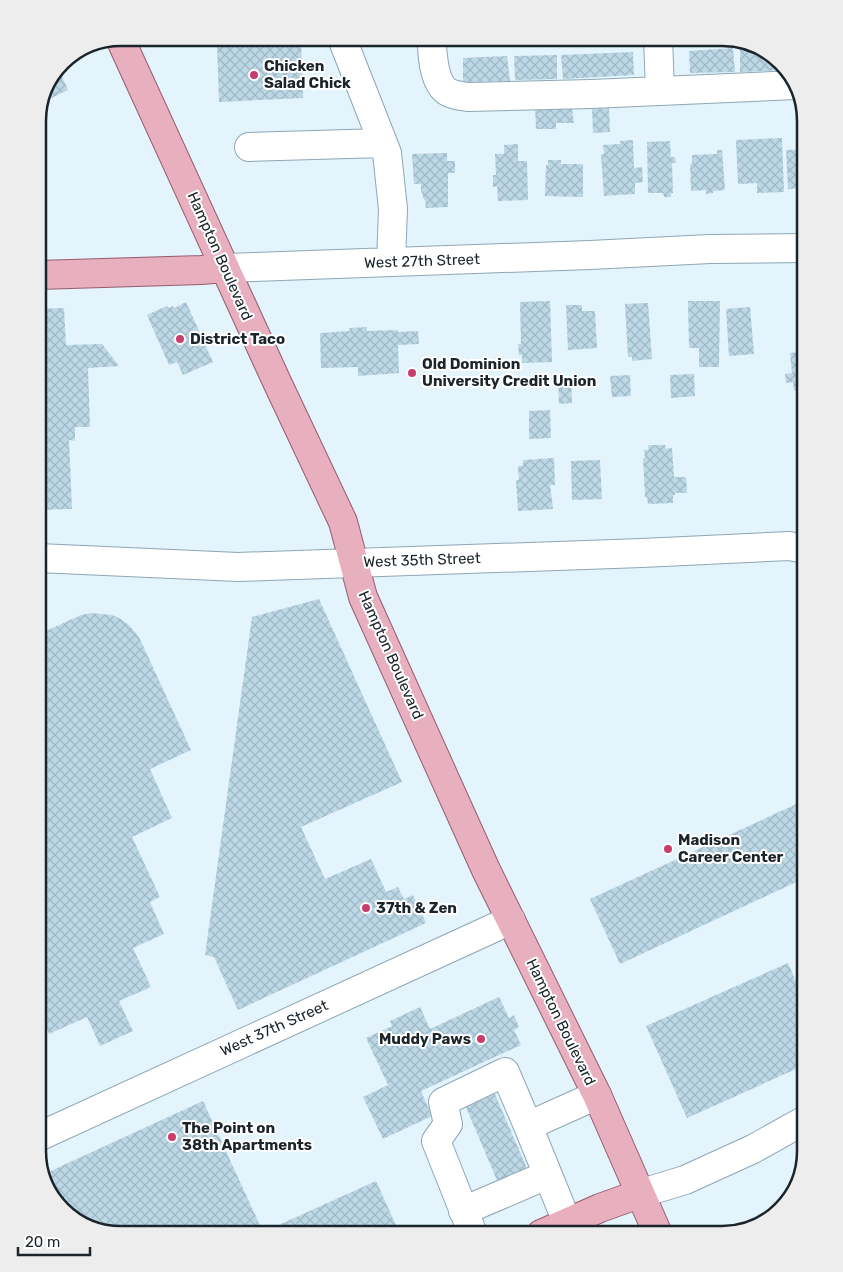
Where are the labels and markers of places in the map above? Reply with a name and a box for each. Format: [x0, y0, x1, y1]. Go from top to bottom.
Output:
place label: Chicken Salad Chick [264, 57, 351, 92]
marker: Chicken Salad Chick [248, 69, 260, 81]
place label: District Taco [190, 330, 285, 348]
marker: District Taco [174, 333, 186, 345]
place label: Old Dominion University Credit Union [422, 355, 596, 390]
marker: Old Dominion University Credit Union [406, 367, 418, 379]
place label: Madison Career Center [678, 831, 784, 866]
marker: Madison Career Center [662, 843, 674, 855]
place label: 37th & Zen [376, 899, 457, 917]
marker: 37th & Zen [360, 902, 372, 914]
place label: Muddy Paws [379, 1030, 471, 1048]
marker: Muddy Paws [475, 1033, 487, 1045]
place label: The Point on 38th Apartments [182, 1119, 312, 1154]
marker: The Point on 38th Apartments [166, 1131, 178, 1143]

